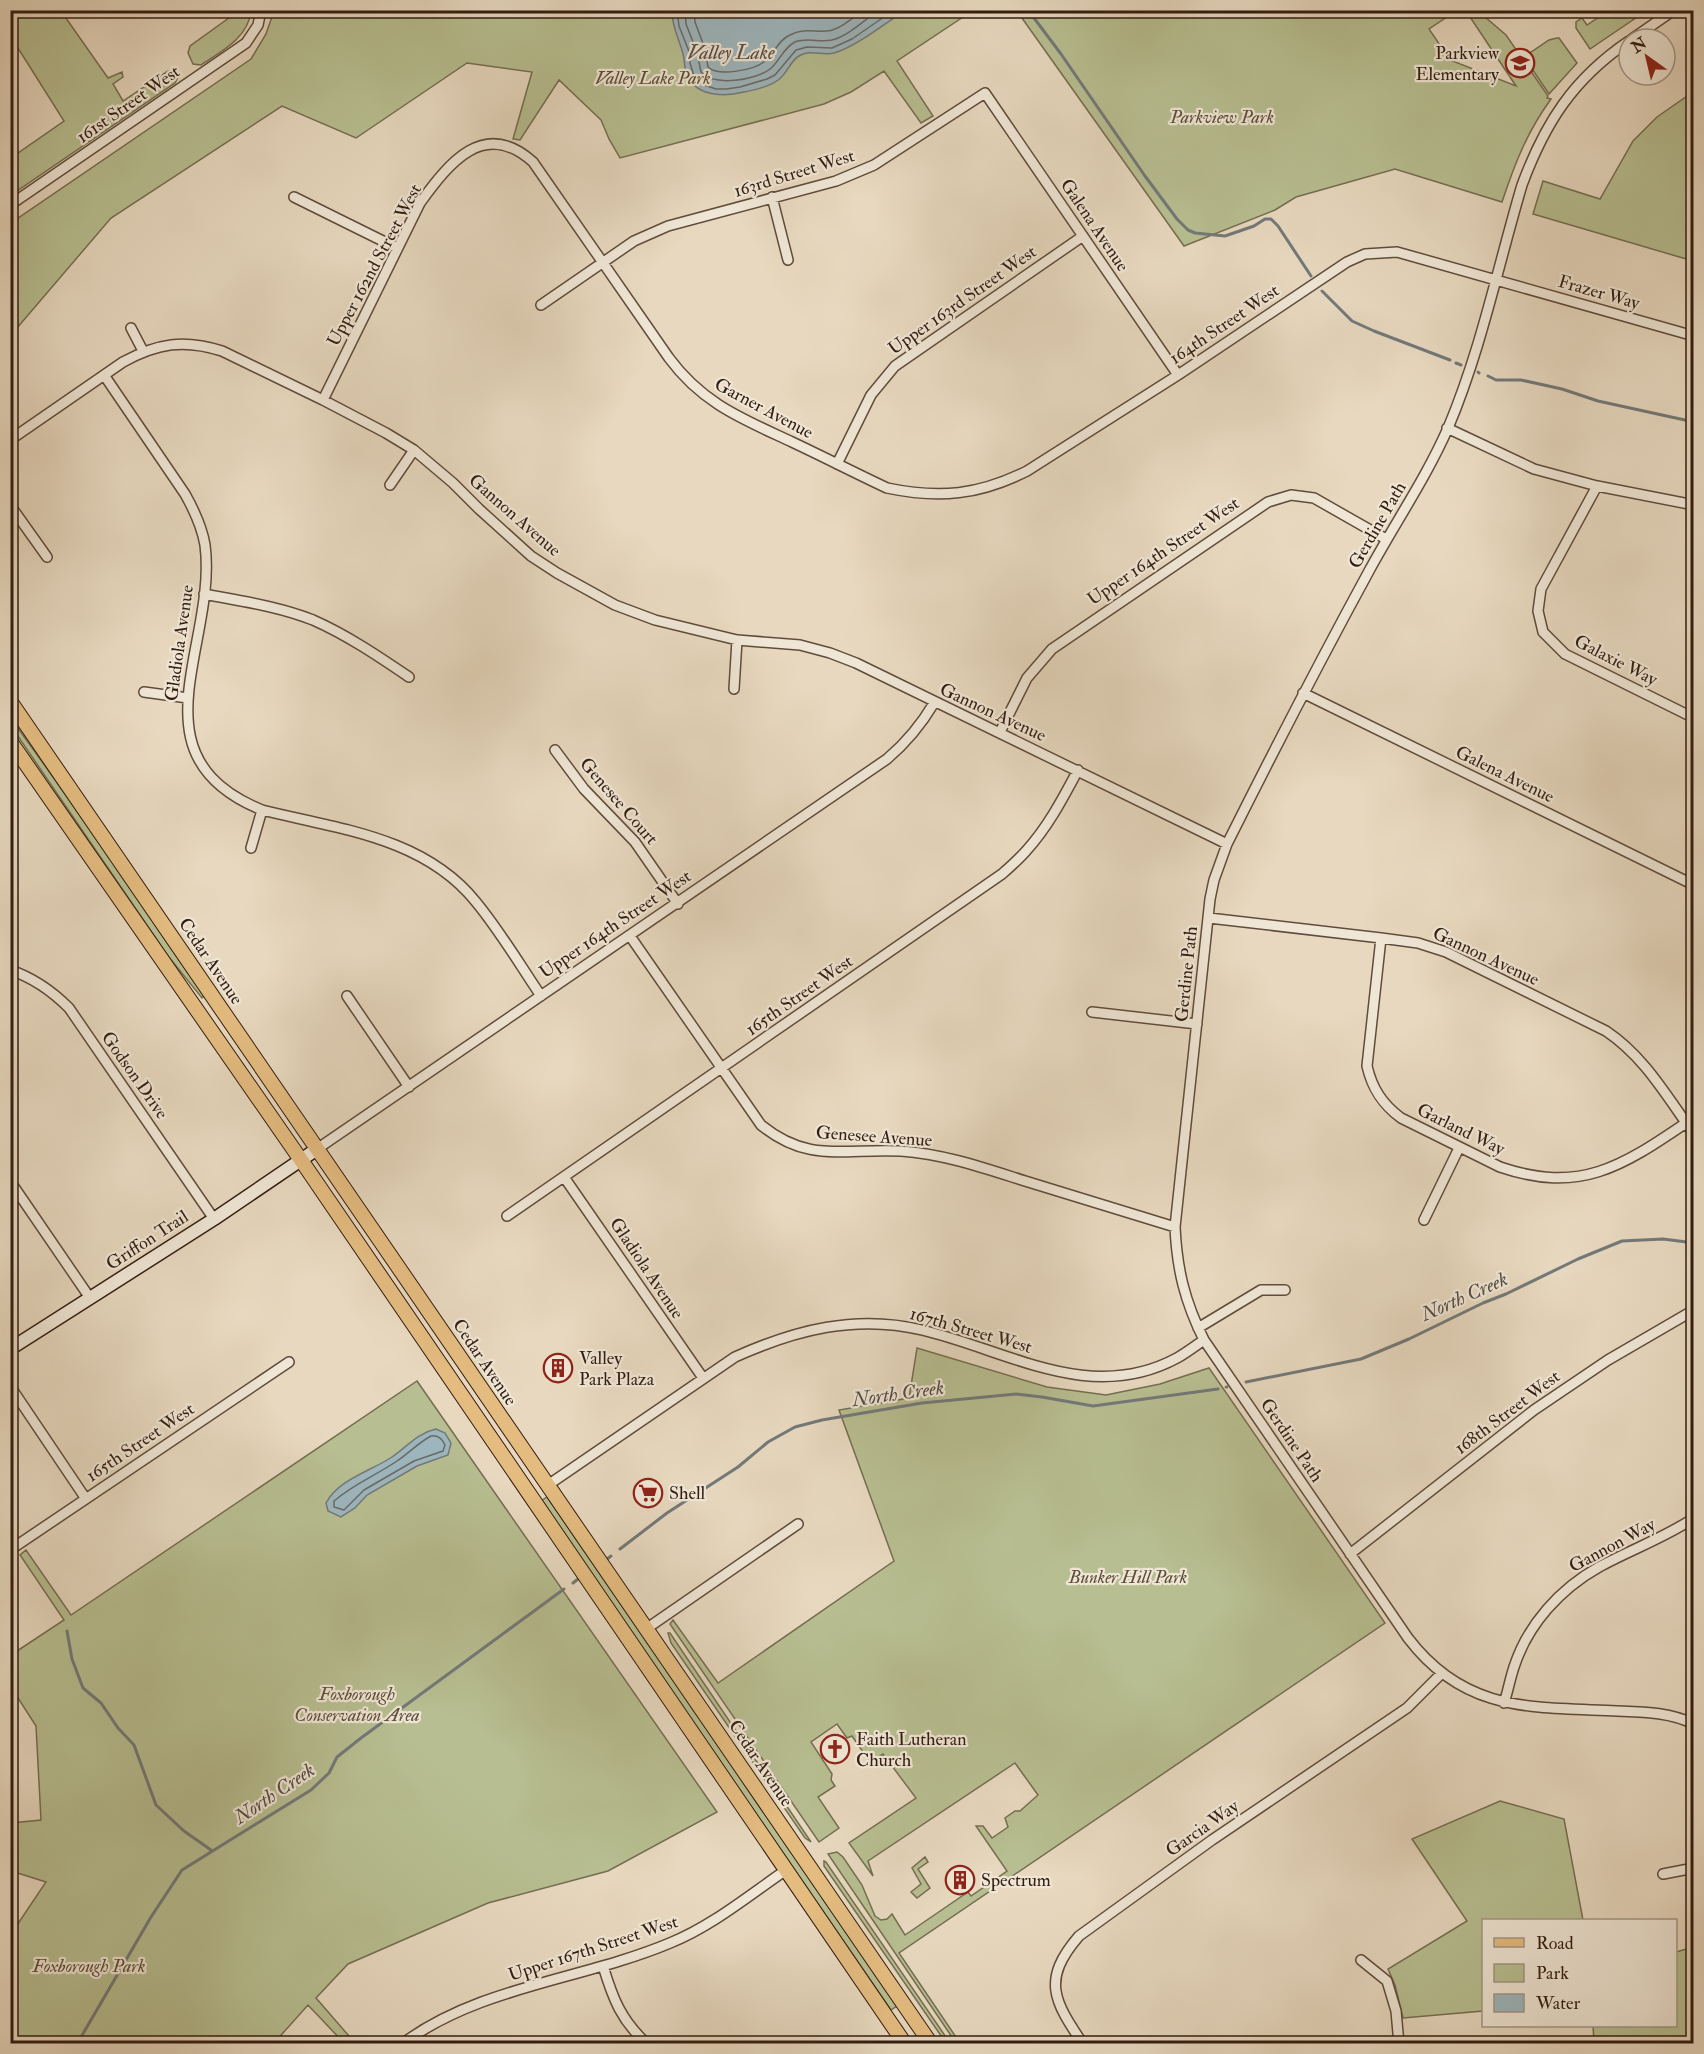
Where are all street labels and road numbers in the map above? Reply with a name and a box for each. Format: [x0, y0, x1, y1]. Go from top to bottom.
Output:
street label: 161st Street West [72, 60, 185, 149]
street label: 163rd Street West [731, 144, 857, 203]
street label: Galena Avenue [1055, 174, 1134, 277]
street label: Upper 162nd Street West [322, 180, 427, 350]
street label: Upper 163rd Street West [884, 240, 1041, 360]
street label: Frazer Way [1556, 270, 1643, 315]
street label: 164th Street West [1165, 279, 1284, 370]
street label: Garner Avenue [710, 373, 818, 444]
street label: Gannon Avenue [464, 469, 566, 562]
street label: Gerdine Path [1343, 477, 1412, 573]
street label: Upper 164th Street West [1083, 492, 1244, 611]
street label: Gladiola Avenue [160, 583, 199, 703]
street label: Galaxie Way [1570, 630, 1662, 692]
street label: Gannon Avenue [936, 678, 1050, 747]
street label: Galena Avenue [1452, 741, 1558, 808]
street label: Genesee Court [574, 753, 663, 850]
street label: Upper 164th Street West [535, 865, 696, 984]
street label: Cedar Avenue [173, 914, 248, 1009]
street label: Gannon Avenue [1429, 922, 1543, 991]
street label: Gerdine Path [1170, 924, 1203, 1023]
street label: 165th Street West [741, 950, 858, 1041]
street label: Godson Drive [96, 1027, 173, 1124]
street label: Garland Way [1413, 1098, 1509, 1161]
street label: Genesee Avenue [815, 1121, 933, 1152]
street label: Griffon Trail [102, 1205, 193, 1276]
street label: Gladiola Avenue [604, 1213, 689, 1324]
street label: 167th Street West [907, 1302, 1035, 1359]
street label: Cedar Avenue [447, 1315, 522, 1410]
street label: 168th Street West [1450, 1365, 1565, 1460]
street label: Gerdine Path [1255, 1394, 1328, 1487]
street label: 165th Street West [82, 1398, 199, 1487]
street label: Gannon Way [1565, 1513, 1660, 1578]
street label: Cedar Avenue [723, 1716, 798, 1811]
street label: Garcia Way [1161, 1794, 1244, 1862]
street label: Upper 167th Street West [505, 1910, 681, 1987]

